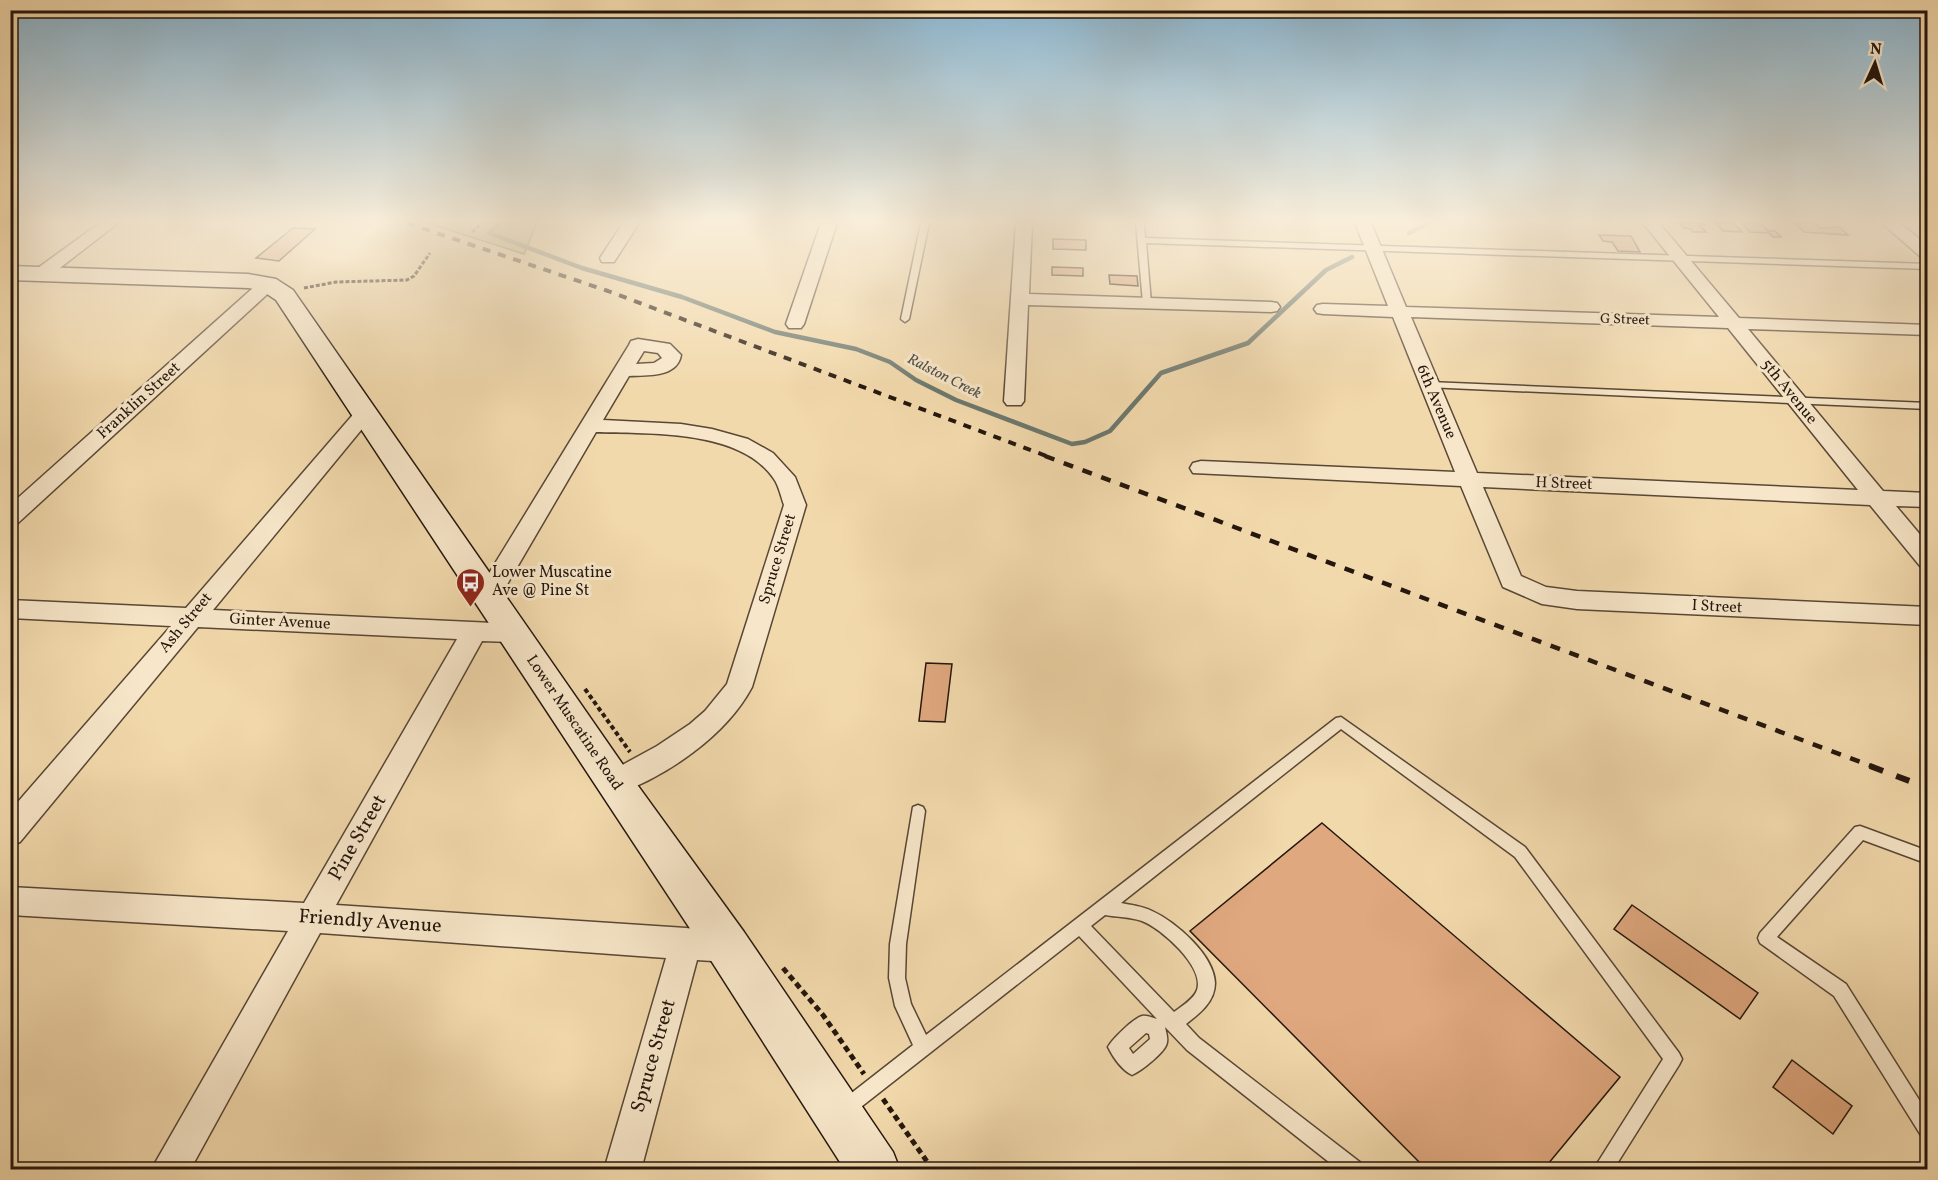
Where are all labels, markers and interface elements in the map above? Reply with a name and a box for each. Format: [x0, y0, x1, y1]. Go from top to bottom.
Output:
north arrow [1845, 33, 1905, 93]
text: N [1869, 39, 1883, 61]
street label: G Street [1600, 310, 1650, 330]
water label: Ralston Creek [903, 349, 985, 405]
street label: 5th Avenue [1756, 355, 1822, 429]
street label: Franklin Street [92, 357, 186, 445]
street label: 6th Avenue [1410, 361, 1462, 443]
street label: H Street [1535, 472, 1593, 496]
street label: Spruce Street [754, 511, 802, 607]
place label: Lower Muscatine Ave @ Pine St [492, 562, 612, 602]
bus stop icon: Lower Muscatine Ave @ Pine St [455, 566, 487, 608]
street label: Ash Street [154, 588, 218, 658]
street label: I Street [1691, 595, 1743, 619]
street label: Ginter Avenue [229, 608, 331, 636]
street label: Lower Muscatine Road [520, 651, 628, 795]
street label: Pine Street [322, 790, 394, 886]
street label: Friendly Avenue [298, 903, 442, 941]
street label: Spruce Street [624, 996, 684, 1116]

